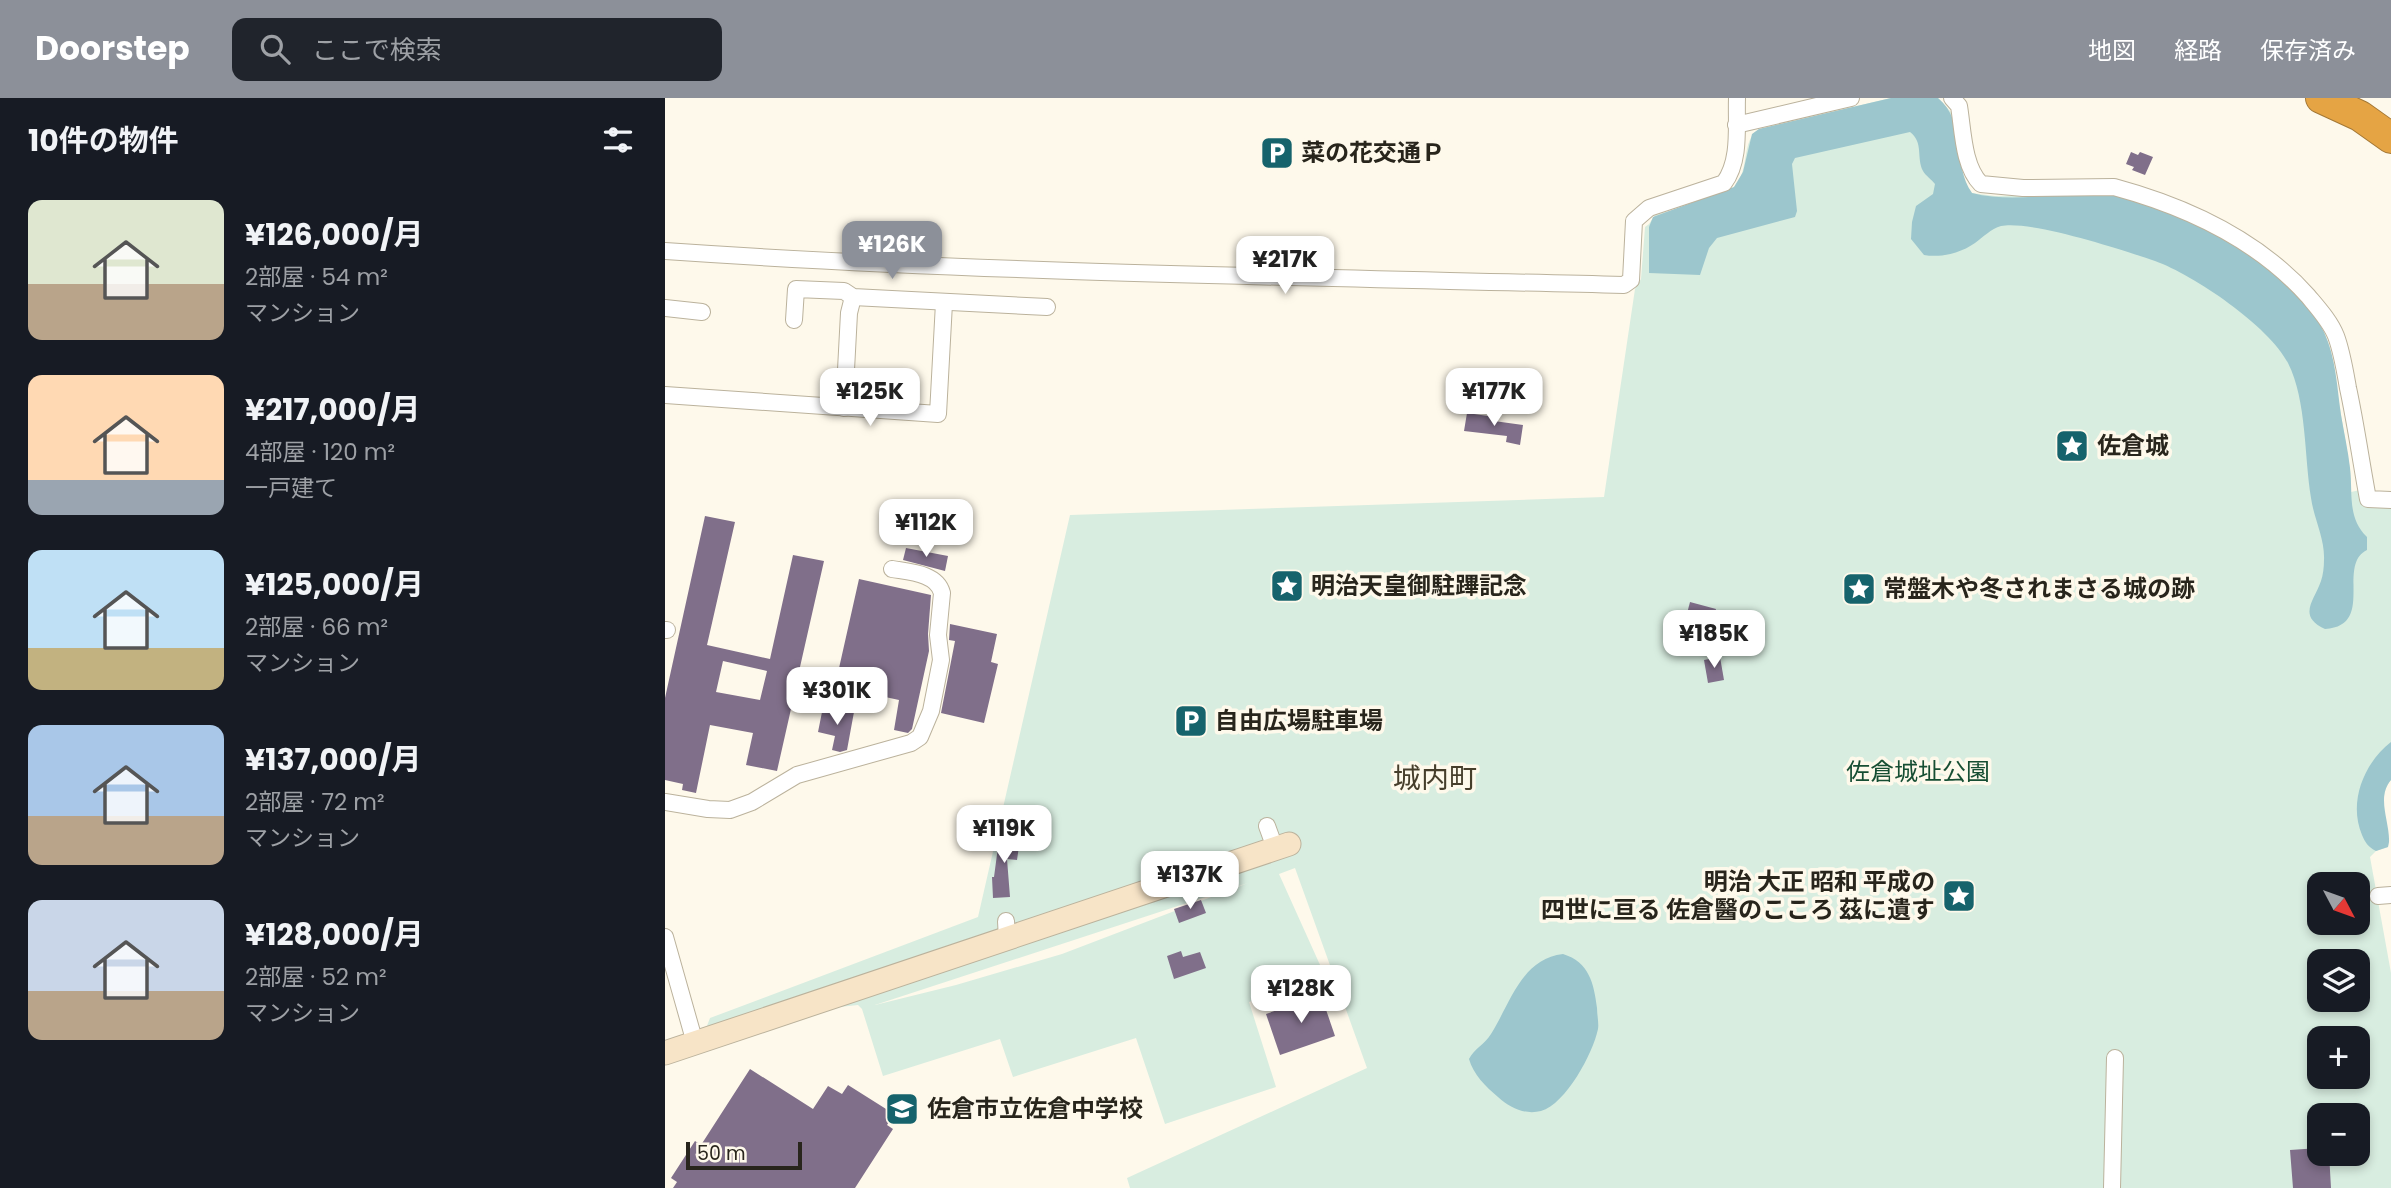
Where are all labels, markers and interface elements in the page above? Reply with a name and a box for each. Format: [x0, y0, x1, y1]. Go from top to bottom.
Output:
search box [232, 18, 722, 81]
text: Doorstep [35, 25, 190, 72]
icon: search [256, 30, 294, 68]
text: ここで検索 [312, 32, 442, 68]
text: 地図 [2088, 34, 2136, 67]
text: 経路 [2174, 34, 2222, 67]
text: 保存済み [2260, 34, 2356, 67]
text: 10件の物件 [28, 119, 179, 162]
icon: filters [599, 121, 637, 159]
parking icon: 菜の花交通Ｐ [1258, 134, 1296, 172]
place label: 菜の花交通Ｐ [1301, 136, 1445, 169]
text: ¥126,000/月 [245, 213, 424, 256]
pin: ¥126K [843, 222, 941, 281]
icon: home [84, 228, 168, 312]
text: ¥126K [858, 228, 926, 260]
pin: ¥217K [1236, 236, 1334, 296]
text: ¥217K [1252, 243, 1318, 275]
text: 2部屋 · 54 m² [245, 261, 388, 293]
text: マンション [245, 297, 360, 329]
pin: ¥125K [821, 368, 919, 428]
pin: ¥177K [1445, 368, 1543, 428]
text: ¥125K [836, 375, 904, 407]
text: ¥177K [1462, 375, 1526, 407]
text: ¥217,000/月 [245, 388, 420, 431]
icon: home [84, 403, 168, 487]
place icon: 佐倉城 [2053, 427, 2091, 465]
place label: 佐倉城 [2097, 429, 2169, 462]
text: 4部屋 · 120 m² [245, 436, 395, 468]
text: 一戸建て [245, 472, 337, 504]
pin: ¥112K [877, 500, 975, 559]
text: ¥112K [895, 506, 957, 538]
text: ¥125,000/月 [245, 563, 424, 606]
place icon: 明治天皇御駐蹕記念 [1268, 567, 1306, 605]
place label: 明治天皇御駐蹕記念 [1311, 569, 1527, 602]
place icon: 常盤木や冬されまさる城の跡 [1840, 570, 1878, 608]
place label: 常盤木や冬されまさる城の跡 [1883, 572, 2195, 605]
icon: home [84, 578, 168, 662]
pin: ¥185K [1665, 610, 1763, 670]
text: 2部屋 · 66 m² [245, 611, 388, 643]
text: ¥185K [1679, 617, 1749, 649]
text: マンション [245, 647, 360, 679]
pin: ¥301K [788, 668, 886, 727]
text: ¥301K [802, 674, 872, 706]
parking icon: 自由広場駐車場 [1172, 702, 1210, 740]
place label: 自由広場駐車場 [1215, 704, 1383, 737]
text: ¥137,000/月 [245, 738, 422, 781]
icon: home [84, 753, 168, 837]
park label: 佐倉城址公園 [1846, 755, 1990, 788]
district label: 城内町 [1393, 759, 1477, 798]
text: 2部屋 · 72 m² [245, 786, 385, 818]
pin: ¥119K [955, 806, 1053, 865]
text: ¥119K [973, 812, 1035, 844]
text: マンション [245, 822, 360, 854]
pin: ¥137K [1141, 852, 1239, 911]
text: ¥137K [1157, 858, 1223, 890]
place label: 明治 大正 昭和 平成の 四世に亘る 佐倉醫のこころ 茲に遺す [1541, 865, 1935, 926]
north arrow [2307, 872, 2369, 934]
map controls [2307, 872, 2370, 1166]
place icon: 明治 大正 昭和 平成の 四世に亘る 佐倉醫のこころ 茲に遺す [1940, 877, 1978, 915]
text: ¥128,000/月 [245, 913, 424, 956]
icon: home [84, 928, 168, 1012]
button: layers [2307, 949, 2370, 1012]
text: 2部屋 · 52 m² [245, 961, 386, 993]
pin: ¥128K [1252, 965, 1350, 1025]
text: ¥128K [1267, 972, 1335, 1004]
text: マンション [245, 997, 360, 1029]
button: + [2307, 1026, 2370, 1089]
school or university icon: 佐倉市立佐倉中学校 [883, 1090, 921, 1128]
place label: 佐倉市立佐倉中学校 [927, 1092, 1143, 1125]
button: − [2307, 1103, 2370, 1166]
scale bar [686, 1139, 801, 1171]
text: 50 m [697, 1140, 746, 1167]

